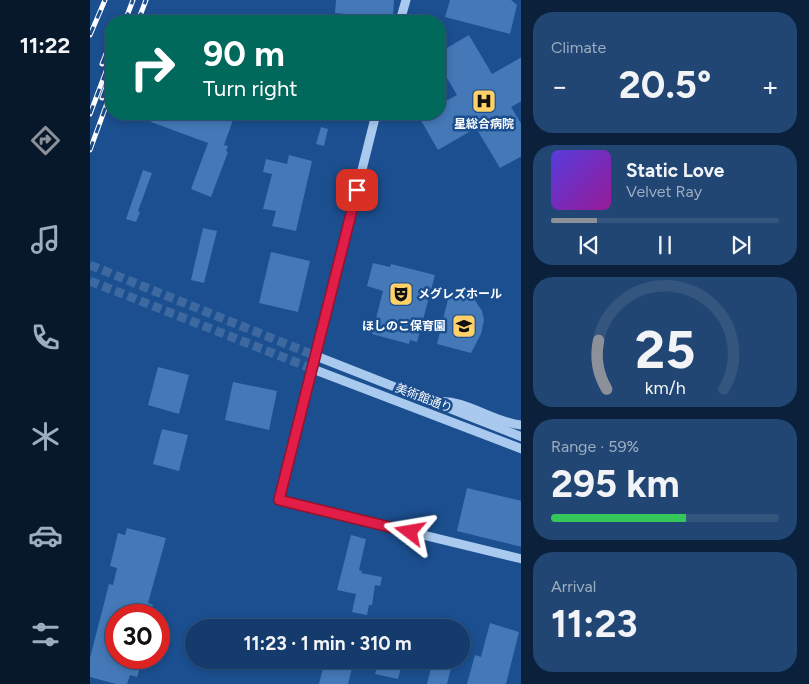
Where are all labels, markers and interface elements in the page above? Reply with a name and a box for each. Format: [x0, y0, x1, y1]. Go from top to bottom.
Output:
text: 11:22 [20, 32, 70, 59]
text: 90 m [203, 33, 285, 75]
icon: right [120, 35, 185, 100]
text: Climate [551, 38, 606, 57]
text: 20.5° [619, 62, 711, 108]
text: − [551, 69, 568, 103]
text: + [762, 69, 779, 103]
text: Turn right [203, 75, 298, 102]
hospital icon: 星総合病院 [471, 88, 497, 114]
place label: 星総合病院 [454, 117, 514, 131]
icon: directions [28, 123, 63, 158]
text: Static Love [626, 159, 724, 182]
pin [336, 169, 378, 211]
icon: arrive [343, 176, 371, 204]
text: Velvet Ray [626, 182, 702, 201]
icon: music [28, 222, 63, 257]
icon: previous [575, 231, 603, 259]
icon: pause [651, 231, 679, 259]
icon: next [727, 231, 755, 259]
theatre icon: メグレズホール [388, 281, 414, 307]
place label: メグレズホール [418, 287, 502, 301]
school or university icon: ほしのこ保育園 [451, 313, 477, 339]
place label: ほしのこ保育園 [362, 319, 446, 333]
text: 25 [635, 319, 695, 381]
icon: phone [28, 320, 63, 355]
text: km/h [645, 377, 685, 398]
street label: 美術館通り [393, 381, 455, 415]
icon: climate [28, 419, 63, 454]
text: Range · 59% [551, 437, 639, 456]
text: 295 km [551, 461, 680, 507]
position arrow [383, 505, 435, 557]
icon: car [28, 518, 63, 553]
text: Arrival [551, 577, 596, 596]
text: 11:23 [551, 601, 638, 647]
speed limit sign: 30 [105, 604, 170, 669]
icon: filters [28, 617, 63, 652]
text: 11:23 · 1 min · 310 m [243, 632, 412, 655]

